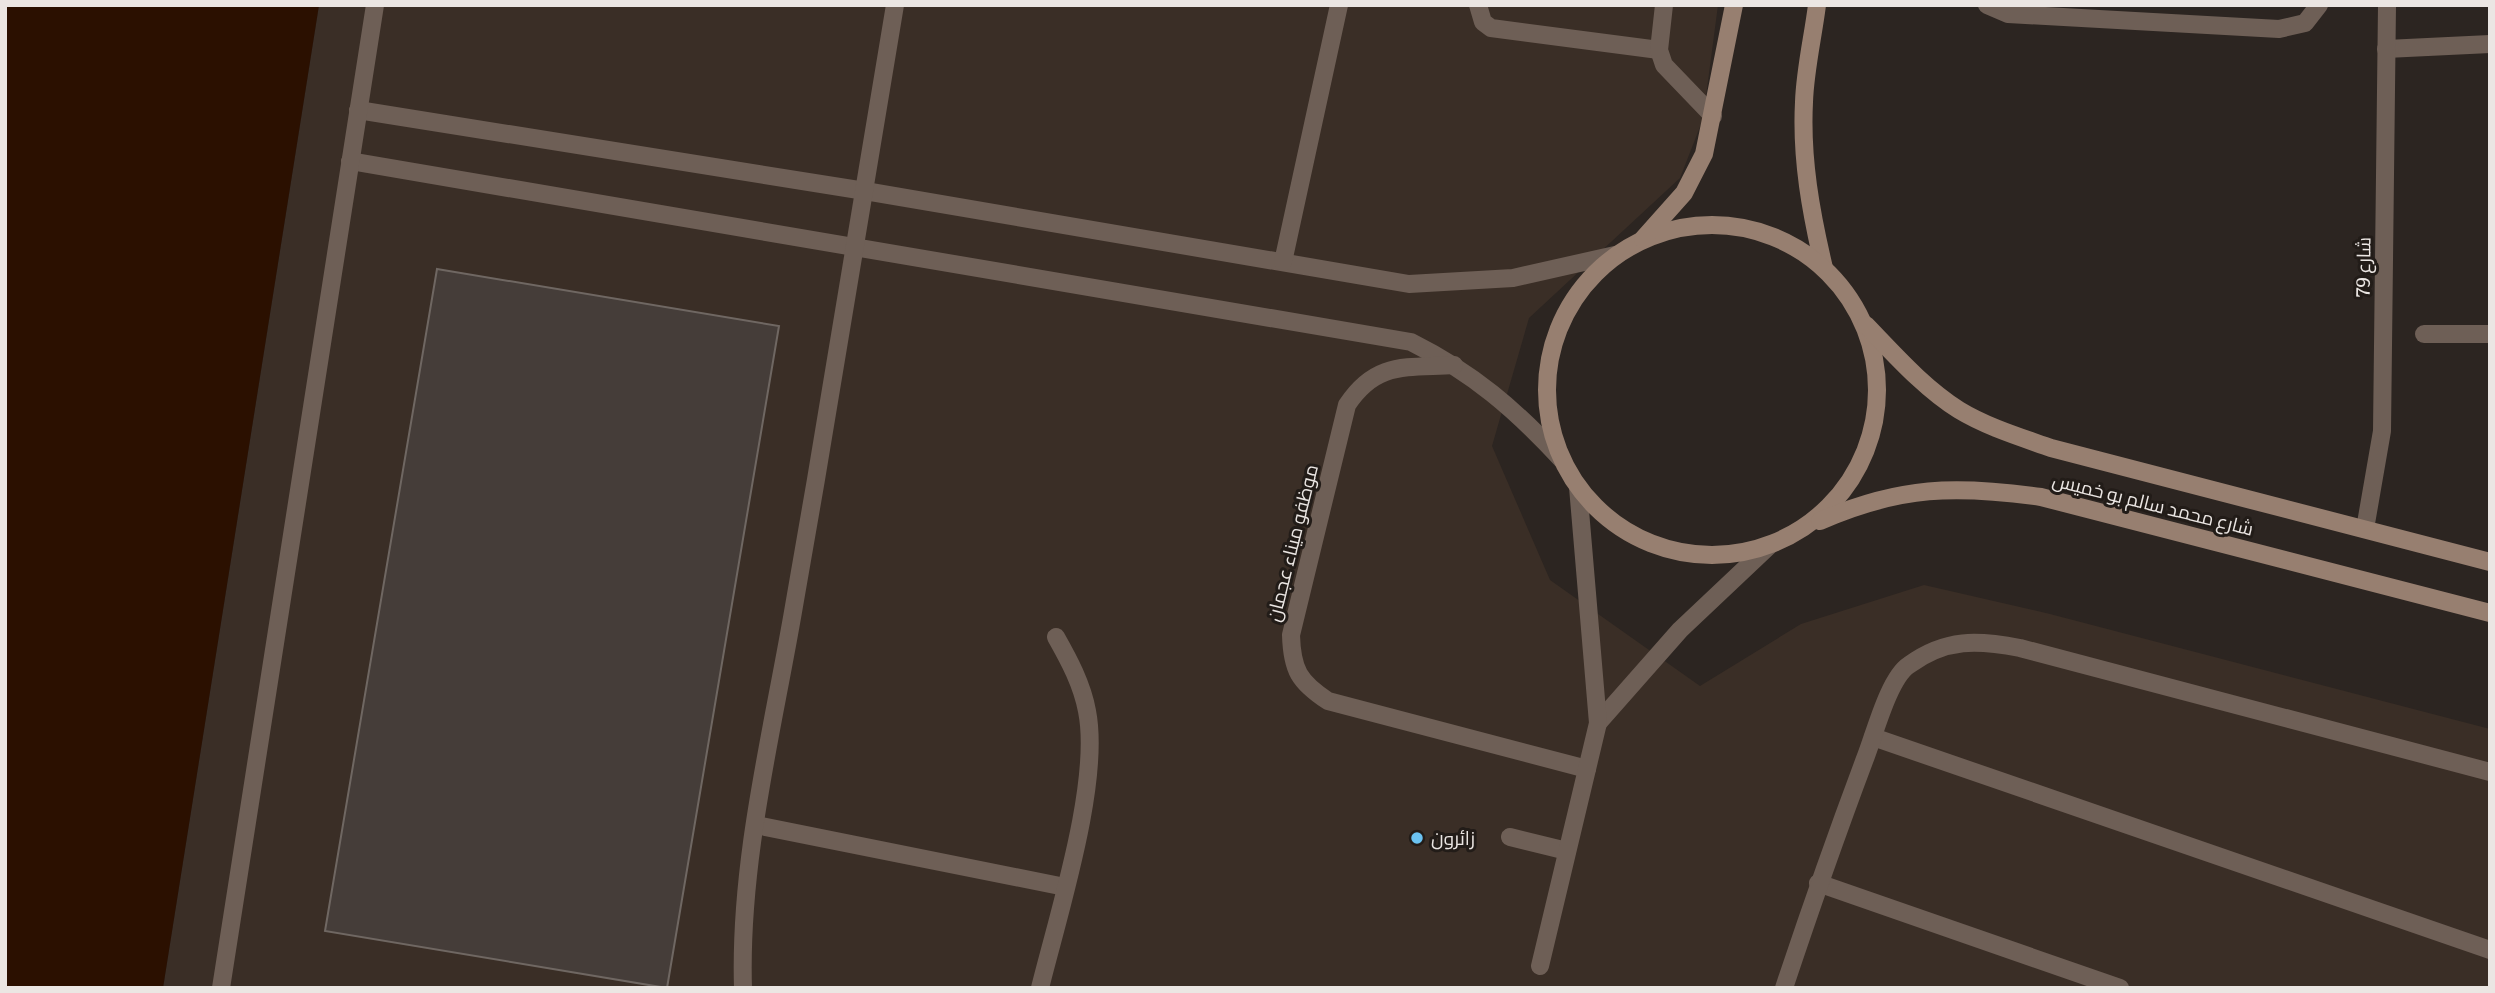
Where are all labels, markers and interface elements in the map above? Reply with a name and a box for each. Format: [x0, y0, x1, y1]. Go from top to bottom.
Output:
street label: شارع 79 [2347, 237, 2378, 297]
street label: موظفو ميناء عجمان [1258, 461, 1324, 624]
street label: شارع محمد سالم بو خميس [2049, 464, 2257, 543]
place label: زائرون [1431, 823, 1475, 851]
marker: زائرون [1409, 830, 1425, 846]

